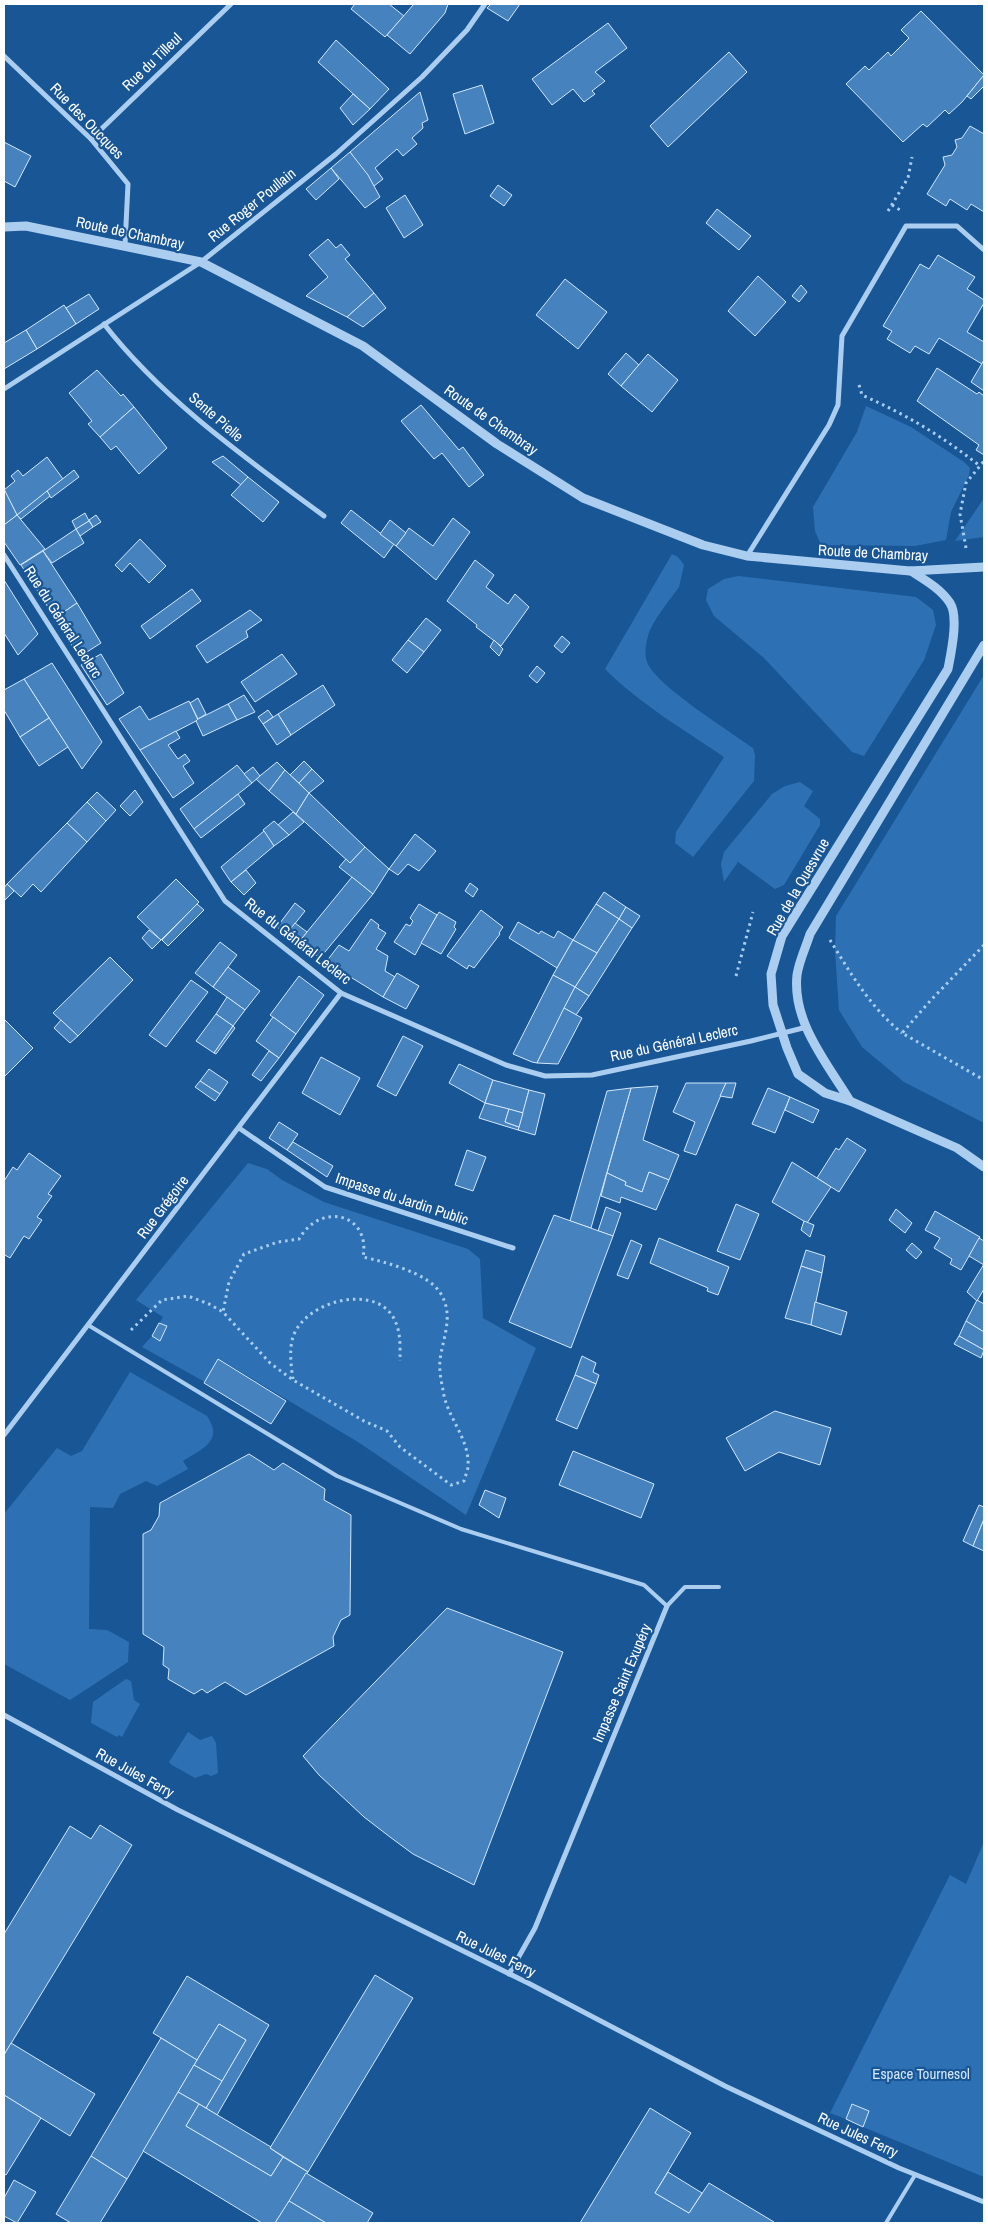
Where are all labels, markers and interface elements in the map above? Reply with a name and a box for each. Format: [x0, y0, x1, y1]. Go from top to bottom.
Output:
street label: Rue du Tilleul [117, 28, 186, 95]
street label: Rue des Oucques [46, 78, 129, 163]
street label: Rue Roger Poullain [203, 163, 300, 247]
street label: Route de Chambray [74, 211, 187, 254]
street label: Route de Chambray [440, 379, 543, 460]
street label: Sente Pielle [184, 387, 248, 446]
street label: Route de Chambray [818, 539, 929, 566]
street label: Rue du Général Leclerc [19, 562, 108, 682]
street label: Rue de la Quesvrue [761, 834, 834, 939]
street label: Rue du Général Leclerc [241, 892, 356, 989]
street label: Rue du Général Leclerc [608, 1019, 740, 1066]
street label: Impasse du Jardin Public [333, 1167, 471, 1230]
street label: Rue Grégoire [132, 1170, 194, 1243]
street label: Impasse Saint Exupéry [587, 1619, 656, 1745]
street label: Rue Jules Ferry [92, 1742, 179, 1803]
street label: Rue Jules Ferry [453, 1925, 540, 1982]
park label: Espace Tournesol [872, 2063, 970, 2084]
street label: Rue Jules Ferry [815, 2107, 902, 2163]

